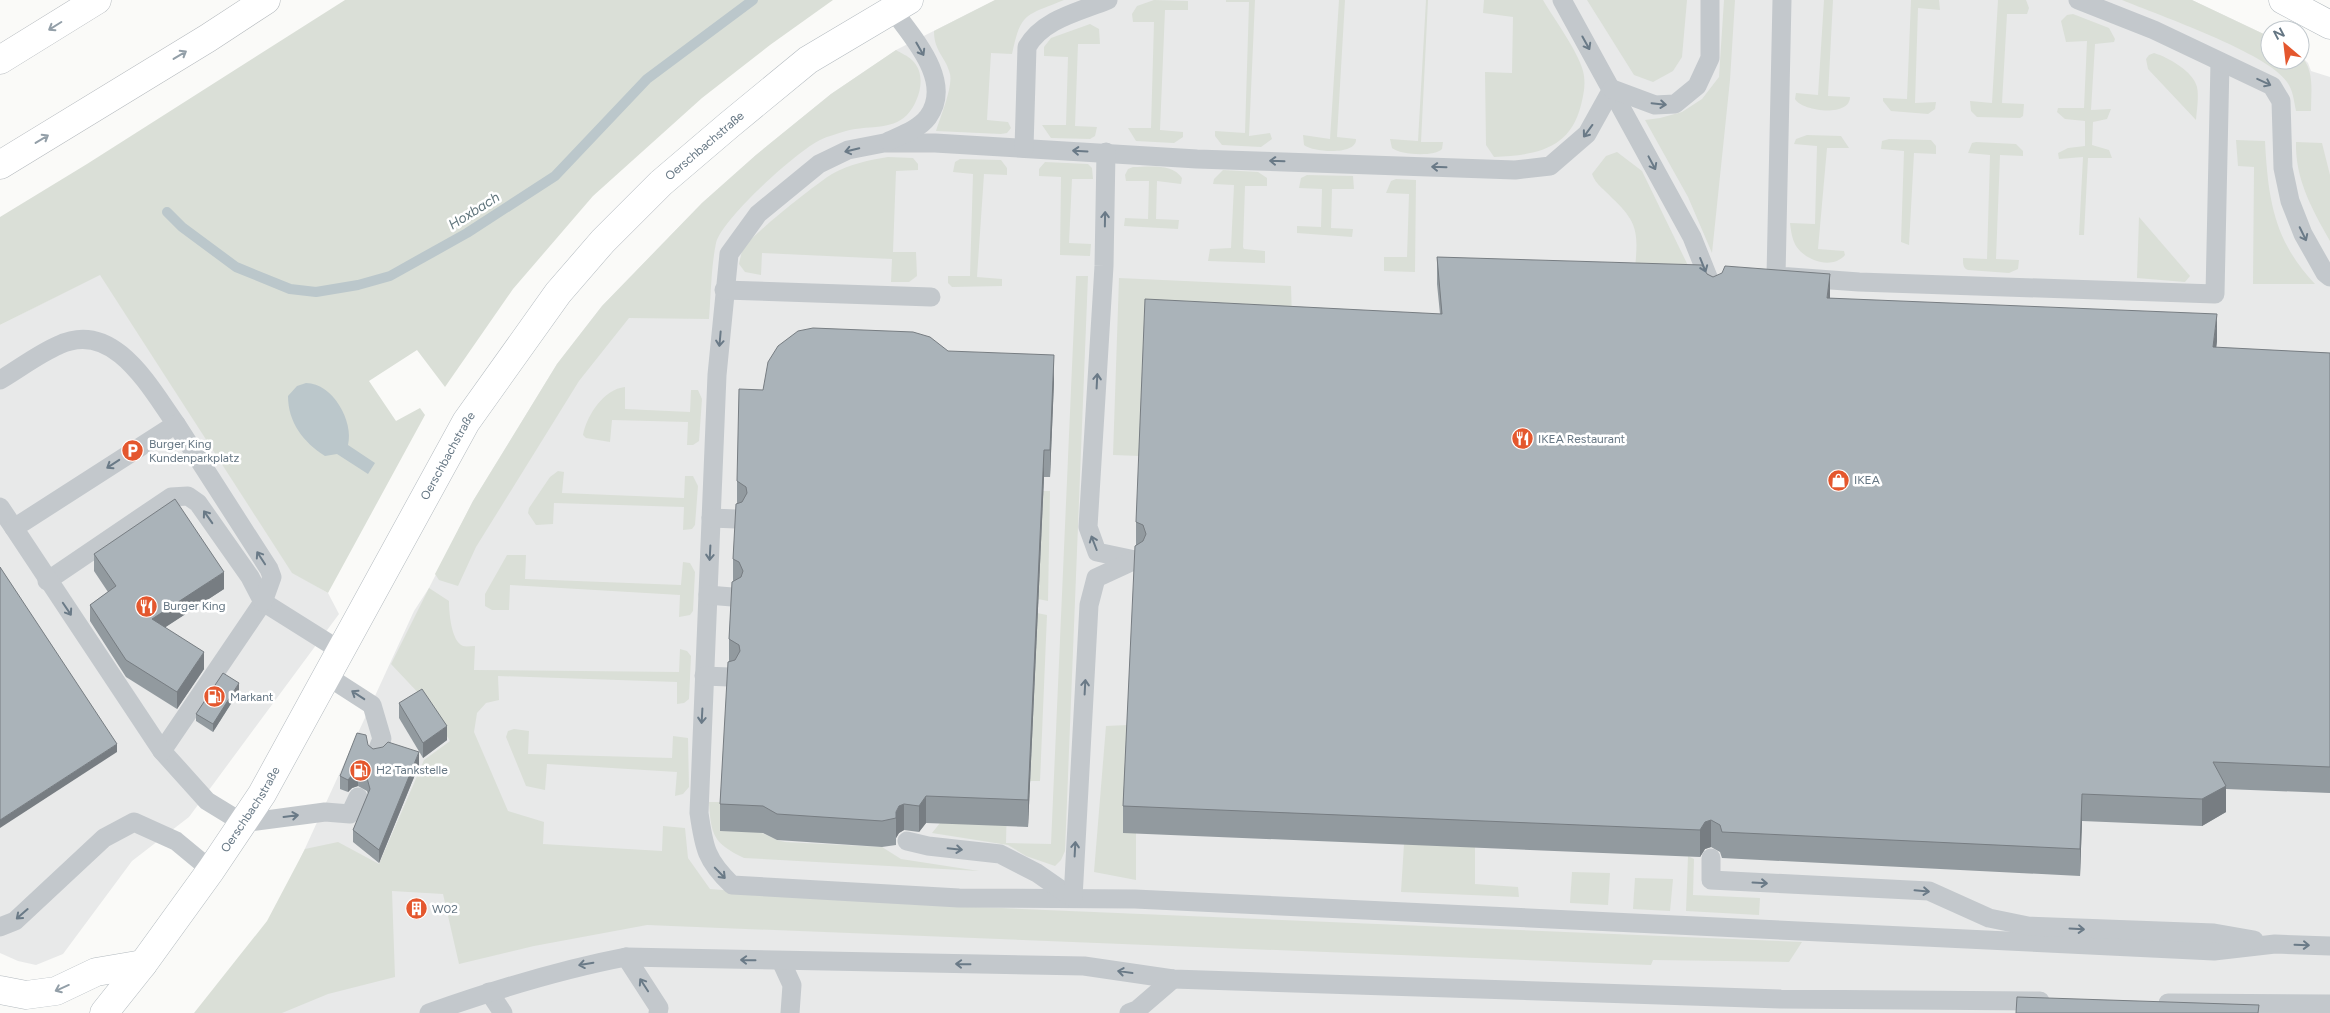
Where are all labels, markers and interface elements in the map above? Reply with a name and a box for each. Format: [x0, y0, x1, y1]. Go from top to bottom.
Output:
north arrow [2260, 20, 2310, 70]
one-way arrow [49, 21, 63, 31]
text: N [2270, 24, 2288, 44]
one-way arrow [1581, 35, 1591, 50]
one-way arrow [915, 41, 925, 55]
one-way arrow [173, 49, 187, 59]
one-way arrow [2256, 78, 2271, 88]
one-way arrow [1650, 99, 1666, 109]
street label: Oerschbachstraße [662, 108, 747, 183]
one-way arrow [1583, 124, 1593, 138]
one-way arrow [34, 134, 48, 144]
one-way arrow [844, 146, 860, 155]
one-way arrow [1072, 147, 1088, 156]
one-way arrow [1648, 155, 1657, 170]
one-way arrow [1269, 157, 1285, 166]
one-way arrow [1432, 163, 1448, 172]
water label: Hoxbach [445, 189, 503, 233]
one-way arrow [1100, 211, 1110, 228]
one-way arrow [2299, 226, 2309, 241]
one-way arrow [1699, 257, 1709, 272]
one-way arrow [715, 330, 724, 346]
one-way arrow [1092, 374, 1101, 390]
street label: Oerschbachstraße [418, 409, 478, 502]
restaurant icon: IKEA Restaurant [1510, 427, 1534, 451]
place label: IKEA Restaurant [1538, 432, 1626, 446]
place label: Burger King Kundenparkplatz [149, 437, 239, 465]
parking icon: Burger King Kundenparkplatz [121, 439, 145, 463]
one-way arrow [107, 459, 121, 469]
shop icon: IKEA [1826, 468, 1850, 492]
place label: IKEA [1854, 473, 1880, 487]
one-way arrow [203, 510, 213, 524]
one-way arrow [1089, 536, 1098, 551]
one-way arrow [705, 545, 714, 561]
one-way arrow [256, 551, 266, 565]
restaurant icon: Burger King [135, 594, 159, 618]
place label: Burger King [163, 599, 226, 613]
one-way arrow [62, 602, 72, 616]
one-way arrow [1080, 679, 1089, 695]
fuel station icon: Markant [202, 685, 226, 709]
place label: Markant [230, 690, 274, 704]
one-way arrow [351, 690, 365, 701]
one-way arrow [697, 707, 707, 723]
fuel station icon: H2 Tankstelle [348, 758, 372, 782]
place label: H2 Tankstelle [376, 763, 448, 777]
street label: Oerschbachstraße [218, 764, 283, 855]
one-way arrow [283, 811, 299, 821]
one-way arrow [1071, 841, 1080, 857]
one-way arrow [947, 844, 963, 854]
one-way arrow [714, 867, 726, 879]
one-way arrow [1751, 878, 1767, 887]
one-way arrow [1913, 886, 1929, 896]
building icon: W02 [404, 897, 428, 921]
place label: W02 [432, 902, 458, 916]
one-way arrow [16, 909, 29, 920]
one-way arrow [2069, 924, 2085, 933]
one-way arrow [2294, 940, 2310, 950]
one-way arrow [740, 955, 756, 965]
one-way arrow [955, 959, 972, 969]
one-way arrow [579, 960, 595, 970]
one-way arrow [1118, 967, 1134, 977]
one-way arrow [638, 978, 648, 992]
one-way arrow [55, 984, 70, 993]

